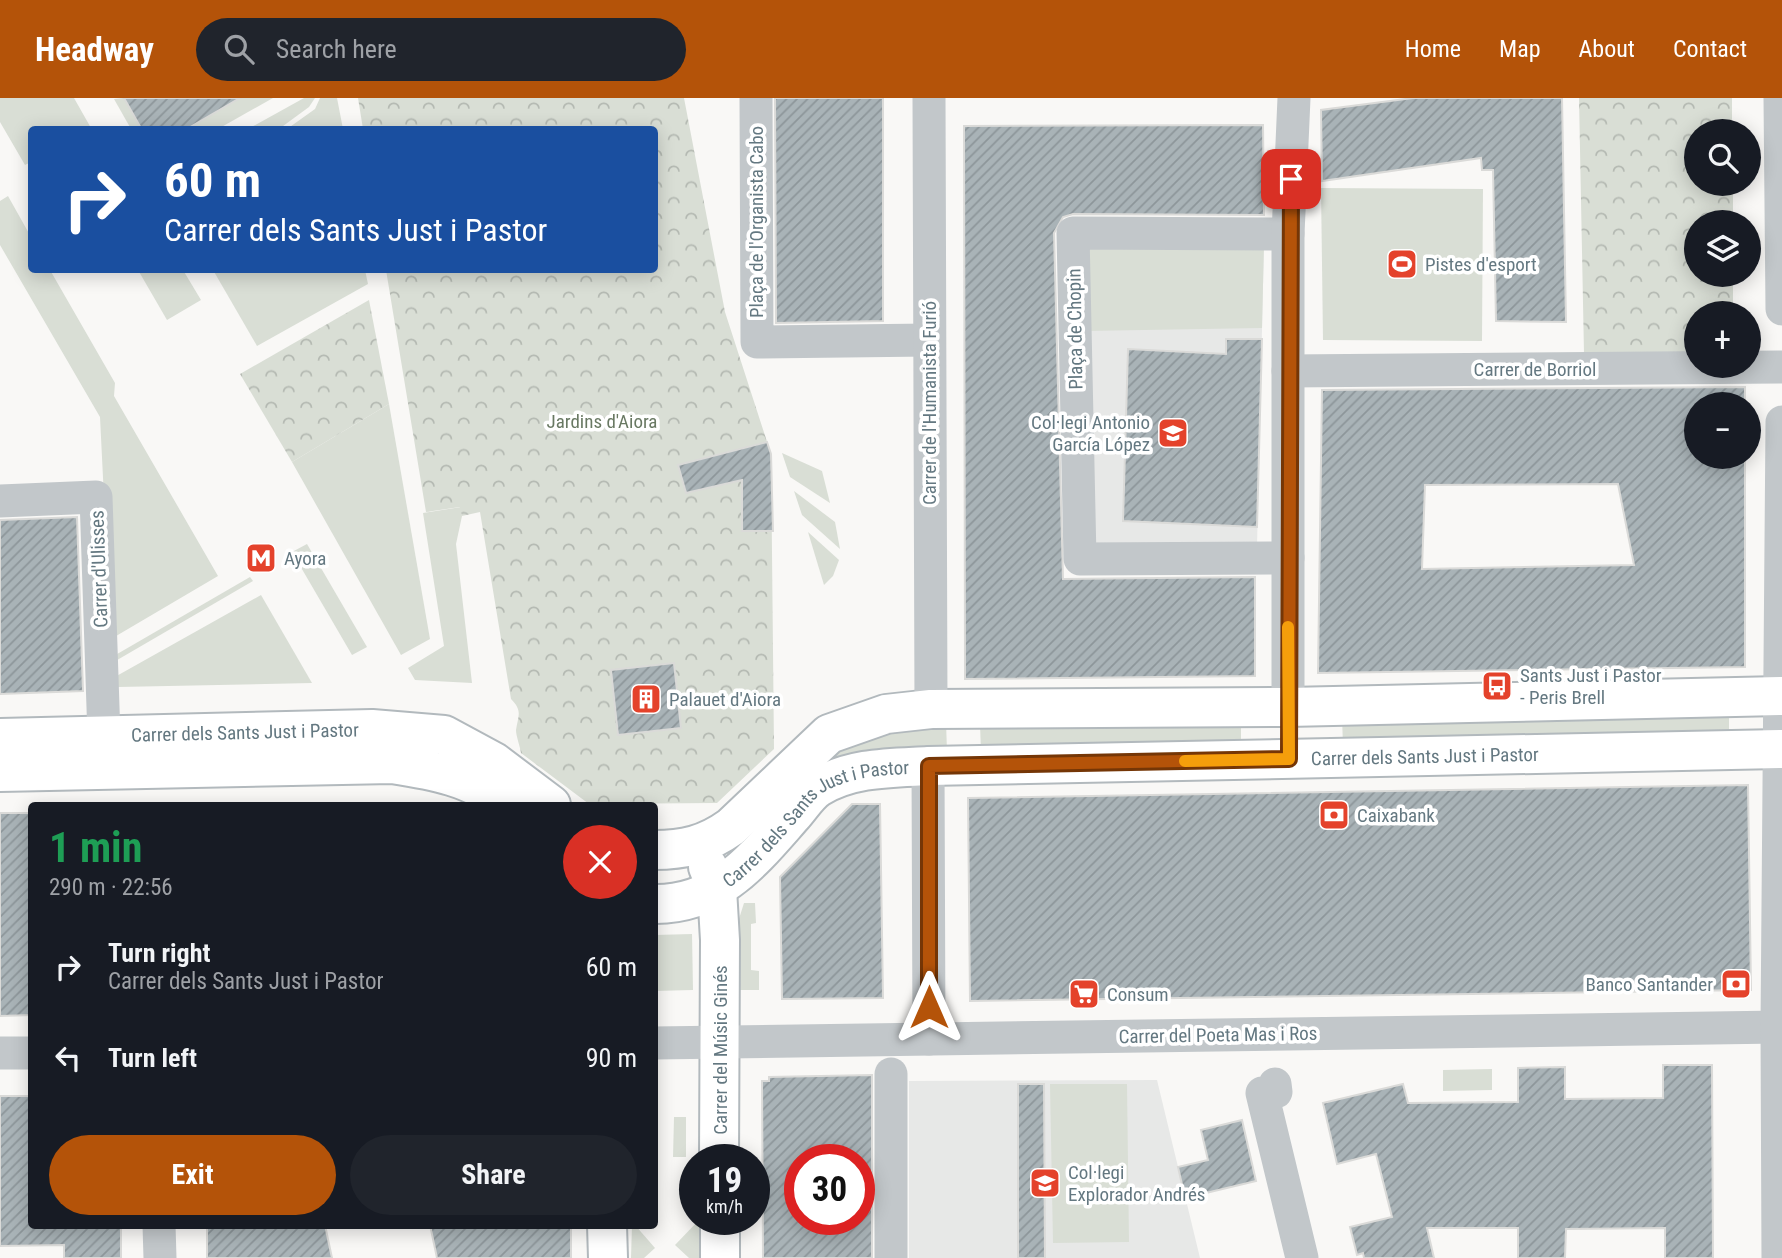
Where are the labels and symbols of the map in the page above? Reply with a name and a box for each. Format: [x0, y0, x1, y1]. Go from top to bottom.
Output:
street label: Plaça de l'Organista Cabo [745, 126, 768, 318]
pin [1261, 149, 1321, 209]
sports icon: Pistes d'esport [1385, 247, 1419, 281]
place label: Pistes d'esport [1425, 253, 1537, 276]
street label: Plaça de Chopin [1062, 268, 1088, 390]
street label: Carrer de l'Humanista Furió [918, 301, 941, 505]
street label: Carrer de Borriol [1474, 358, 1596, 381]
park label: Jardins d'Aiora [547, 410, 657, 433]
place label: Col·legi Antonio García López [1031, 411, 1150, 456]
school or university icon: Col·legi Antonio García López [1156, 416, 1190, 450]
street label: Carrer d'Ulisses [85, 510, 113, 628]
metro station icon: Ayora [244, 541, 278, 575]
place label: Ayora [284, 547, 326, 570]
place label: Sants Just i Pastor - Peris Brell [1520, 664, 1662, 709]
bus stop icon: Sants Just i Pastor - Peris Brell [1480, 669, 1514, 703]
building icon: Palauet d'Aiora [629, 682, 663, 716]
place label: Palauet d'Aiora [669, 688, 781, 711]
street label: Carrer dels Sants Just i Pastor [131, 718, 359, 746]
street label: Carrer dels Sants Just i Pastor [1311, 742, 1539, 770]
street label: Carrer dels Sants Just i Pastor [718, 755, 910, 892]
bank icon: Caixabank [1317, 798, 1351, 832]
place label: Caixabank [1357, 804, 1435, 827]
street label: Carrer del Músic Ginés [709, 965, 732, 1135]
bank icon: Banco Santander [1719, 967, 1753, 1001]
position arrow [892, 970, 966, 1044]
place label: Banco Santander [1585, 973, 1713, 996]
supermarket icon: Consum [1067, 977, 1101, 1011]
place label: Consum [1107, 983, 1169, 1006]
street label: Carrer del Poeta Mas i Ros [1118, 1022, 1318, 1048]
speed limit sign: 30 [784, 1144, 875, 1235]
place label: Col·legi Explorador Andrés [1068, 1161, 1205, 1206]
school or university icon: Col·legi Explorador Andrés [1028, 1166, 1062, 1200]

